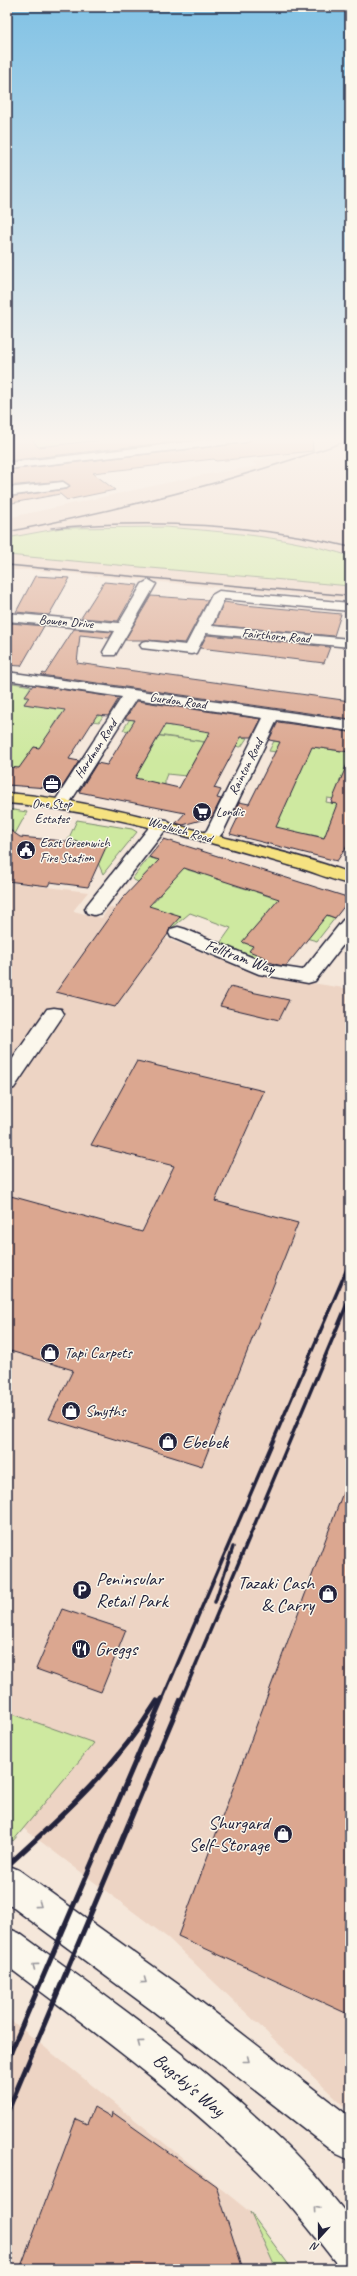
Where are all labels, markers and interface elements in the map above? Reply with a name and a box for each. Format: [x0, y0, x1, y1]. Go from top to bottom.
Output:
street label: Bowen Drive [38, 612, 95, 632]
street label: Fairthorn Road [241, 625, 313, 647]
street label: Gurdon Road [149, 689, 209, 713]
street label: Hardman Road [71, 715, 122, 781]
street label: Rainton Road [225, 735, 268, 798]
office icon: One Stop Estates [41, 773, 63, 795]
place label: One Stop Estates [32, 796, 73, 827]
supermarket icon: Londis [191, 801, 213, 823]
place label: Londis [216, 804, 246, 820]
street label: Woolwich Road [146, 813, 216, 847]
place label: East Greenwich Fire Station [40, 835, 111, 866]
public building icon: East Greenwich Fire Station [15, 839, 37, 861]
street label: Felltram Way [203, 935, 279, 979]
shop icon: Tapi Carpets [39, 1342, 61, 1364]
place label: Tapi Carpets [64, 1343, 133, 1363]
shop icon: Smyths [60, 1400, 82, 1422]
place label: Smyths [85, 1401, 127, 1421]
place label: Ebebek [182, 1430, 230, 1454]
shop icon: Ebebek [157, 1431, 179, 1453]
place label: Peninsular Retail Park [96, 1567, 170, 1613]
place label: Tazaki Cash & Carry [237, 1571, 316, 1617]
parking icon: Peninsular Retail Park [71, 1579, 93, 1601]
shop icon: Tazaki Cash & Carry [317, 1583, 339, 1605]
place label: Greggs [95, 1637, 140, 1661]
restaurant icon: Greggs [70, 1638, 92, 1660]
place label: Shurgard Self-Storage [189, 1811, 273, 1857]
shop icon: Shurgard Self-Storage [272, 1823, 294, 1845]
one-way arrow [34, 1900, 41, 1907]
one-way arrow [33, 1964, 40, 1971]
one-way arrow [139, 1976, 146, 1983]
one-way arrow [137, 2041, 144, 2048]
street label: Bugsby's Way [148, 2048, 231, 2123]
one-way arrow [242, 2056, 249, 2063]
one-way arrow [313, 2206, 320, 2213]
north arrow [299, 2218, 339, 2258]
text: N [308, 2239, 321, 2255]

